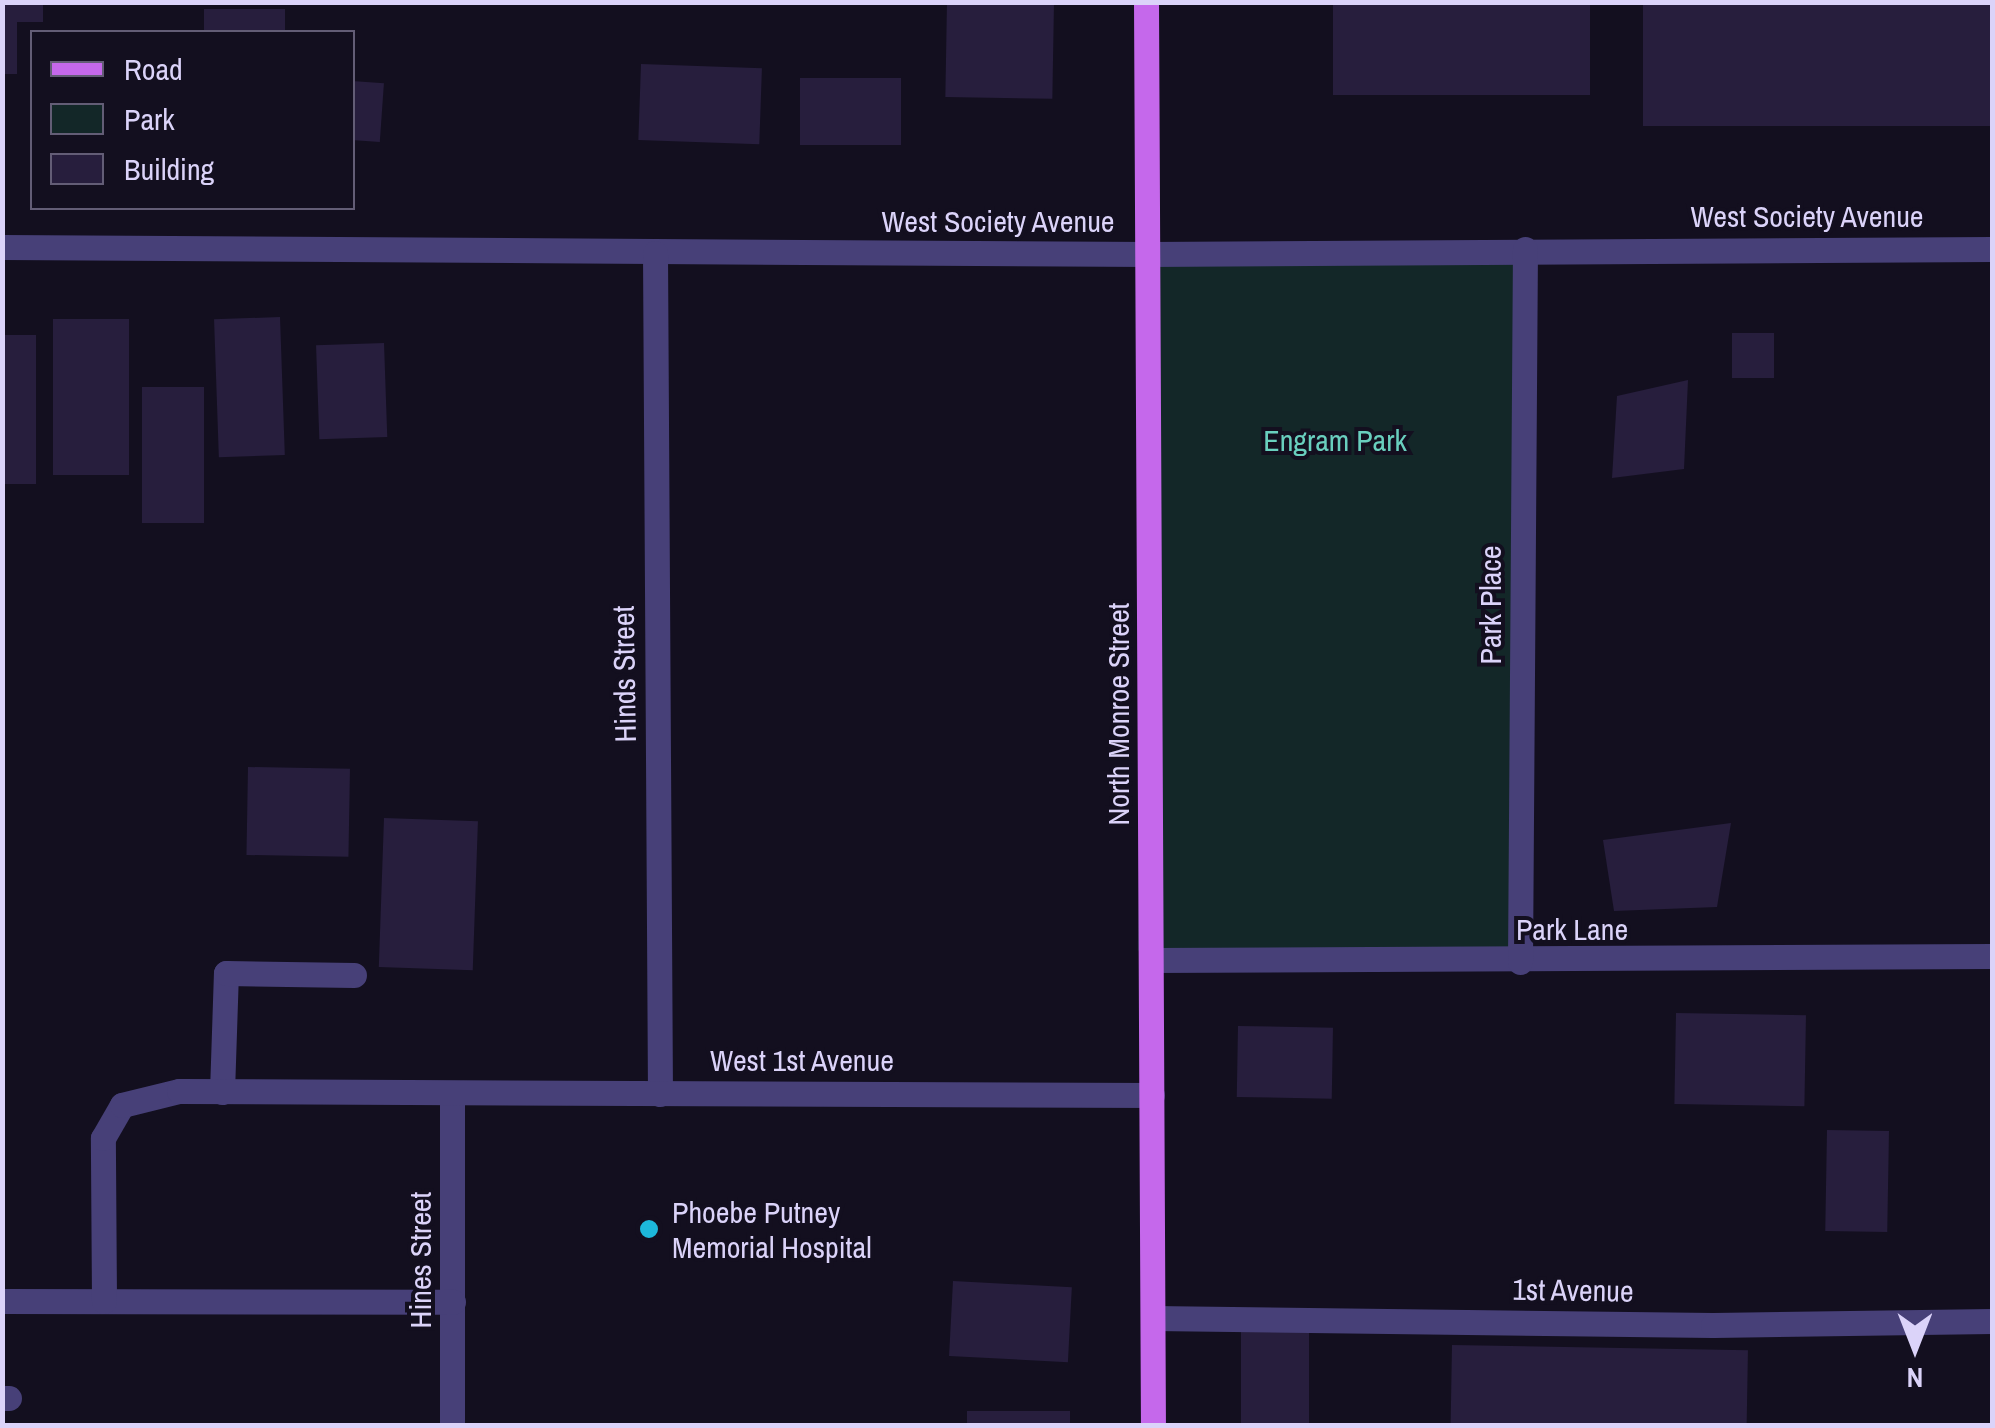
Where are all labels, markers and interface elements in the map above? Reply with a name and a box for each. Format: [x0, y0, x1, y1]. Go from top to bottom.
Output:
legend [30, 30, 355, 210]
text: Road [124, 49, 183, 89]
text: Park [124, 99, 175, 139]
text: Building [124, 149, 214, 189]
street label: West Society Avenue [1690, 198, 1924, 234]
street label: West Society Avenue [881, 203, 1115, 239]
park label: Engram Park [1263, 422, 1407, 458]
street label: Park Place [1472, 546, 1508, 664]
street label: North Monroe Street [1100, 603, 1136, 825]
street label: Hinds Street [605, 605, 643, 743]
street label: Park Lane [1516, 911, 1628, 947]
street label: West 1st Avenue [709, 1042, 895, 1078]
street label: Hines Street [402, 1192, 438, 1328]
place label: Phoebe Putney Memorial Hospital [672, 1194, 872, 1264]
marker: Phoebe Putney Memorial Hospital [636, 1216, 662, 1242]
street label: 1st Avenue [1511, 1271, 1635, 1309]
north arrow [1865, 1298, 1965, 1398]
text: N [1907, 1359, 1923, 1397]

